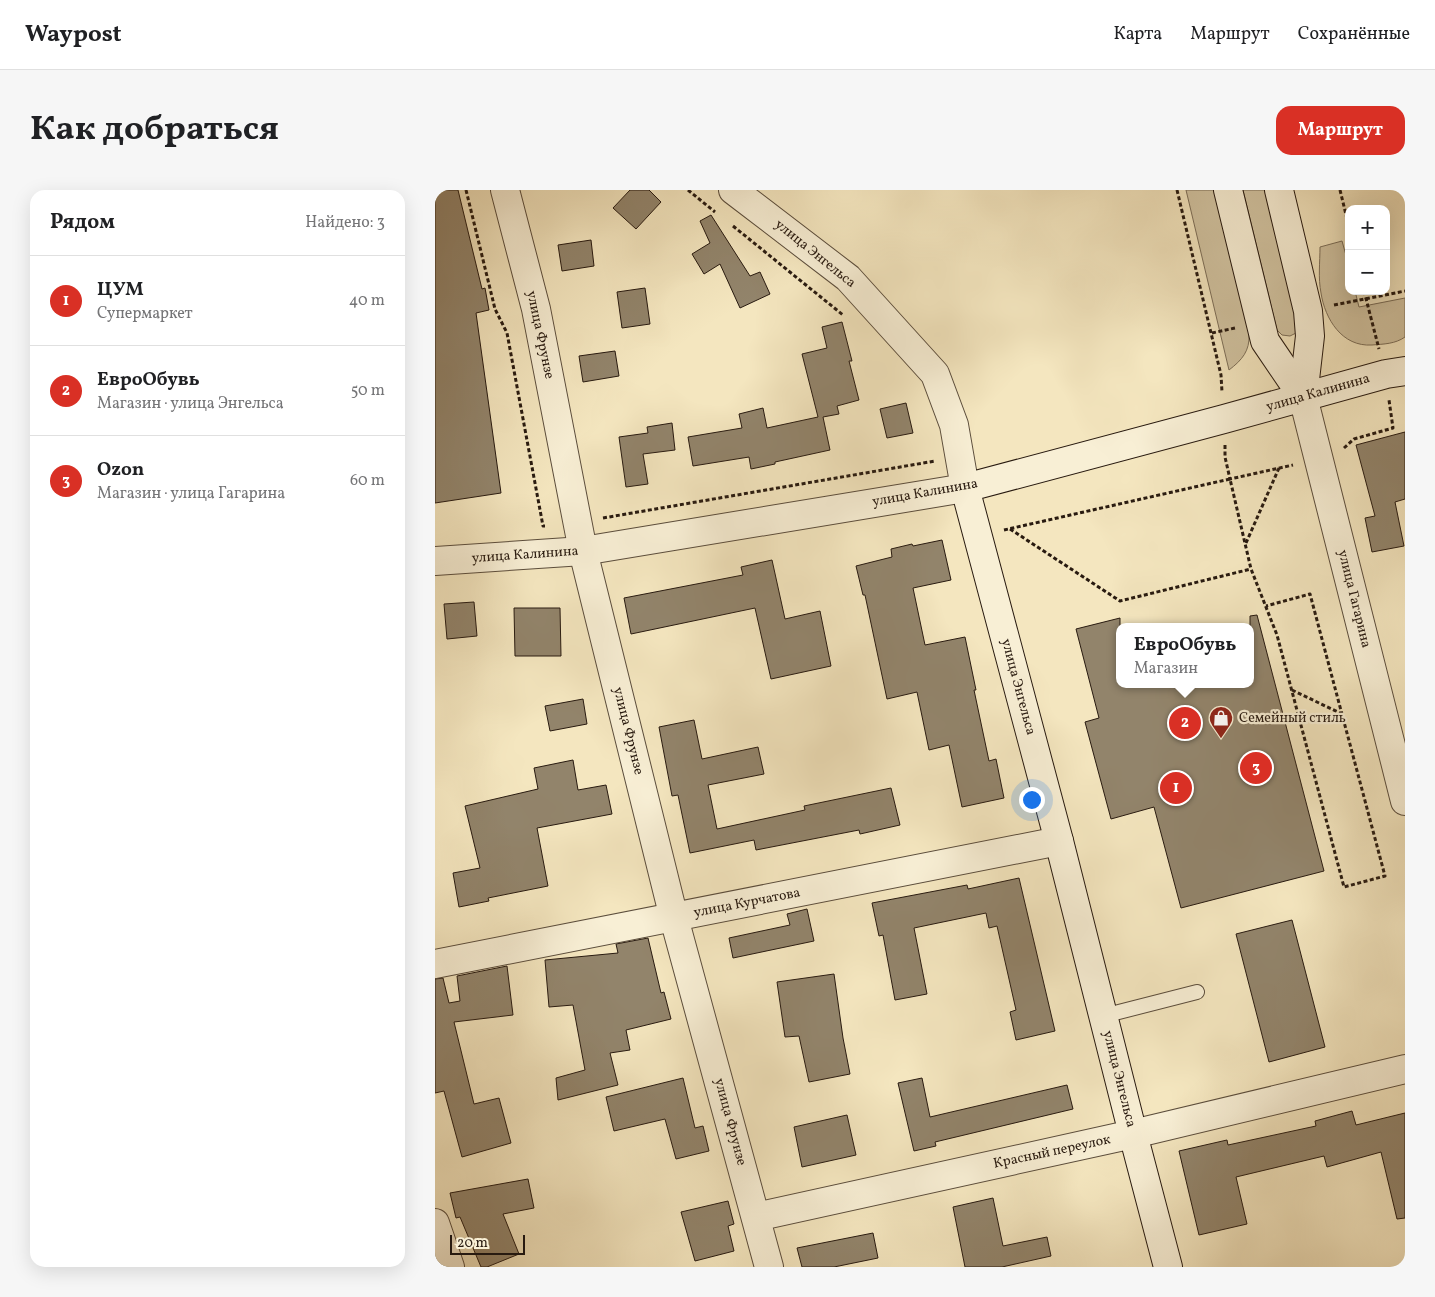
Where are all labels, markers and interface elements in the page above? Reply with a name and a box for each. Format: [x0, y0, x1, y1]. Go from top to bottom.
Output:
text: Waypost [25, 18, 122, 52]
text: Карта [1113, 22, 1162, 47]
text: Маршрут [1190, 22, 1270, 47]
text: Сохранённые [1298, 22, 1410, 47]
text: Как добраться [30, 106, 279, 154]
button: Маршрут [1276, 106, 1405, 155]
map controls [1345, 205, 1390, 295]
button: + [1345, 205, 1390, 250]
text: Рядом [50, 208, 115, 237]
text: Найдено: 3 [305, 212, 385, 234]
street label: улица Энгельса [770, 215, 860, 293]
button: − [1345, 250, 1390, 295]
text: ЦУМ [97, 277, 144, 303]
street label: улица Фрунзе [521, 289, 559, 381]
text: 1 [63, 290, 69, 312]
text: 40 m [349, 290, 385, 312]
text: Супермаркет [97, 303, 193, 325]
text: ЕвроОбувь [97, 367, 200, 393]
street label: улица Калинина [1264, 369, 1372, 417]
text: 2 [62, 380, 70, 402]
text: 50 m [351, 380, 385, 402]
text: Магазин · улица Энгельса [97, 393, 284, 415]
text: Ozon [97, 457, 144, 483]
text: 3 [62, 470, 70, 492]
text: 60 m [350, 470, 385, 492]
street label: улица Калинина [871, 474, 979, 512]
text: Магазин · улица Гагарина [97, 483, 285, 505]
street label: улица Калинина [471, 542, 579, 568]
street label: улица Гагарина [1333, 548, 1375, 650]
popup [1116, 623, 1254, 688]
text: ЕвроОбувь [1134, 632, 1236, 658]
street label: улица Энгельса [996, 637, 1040, 737]
text: Магазин [1134, 658, 1198, 680]
street label: улица Фрунзе [608, 685, 648, 777]
pin: 2 [1169, 704, 1201, 742]
shop icon: Семейный стиль [1208, 705, 1234, 739]
place label: Семейный стиль [1239, 709, 1346, 728]
pin: 3 [1240, 749, 1272, 787]
pin: 1 [1160, 769, 1192, 807]
your location [1019, 787, 1045, 813]
street label: улица Курчатова [692, 883, 802, 923]
street label: улица Энгельса [1098, 1029, 1140, 1129]
street label: улица Фрунзе [709, 1076, 751, 1168]
street label: Красный переулок [992, 1130, 1113, 1174]
scale bar [450, 1232, 525, 1255]
text: 20 m [457, 1234, 488, 1253]

